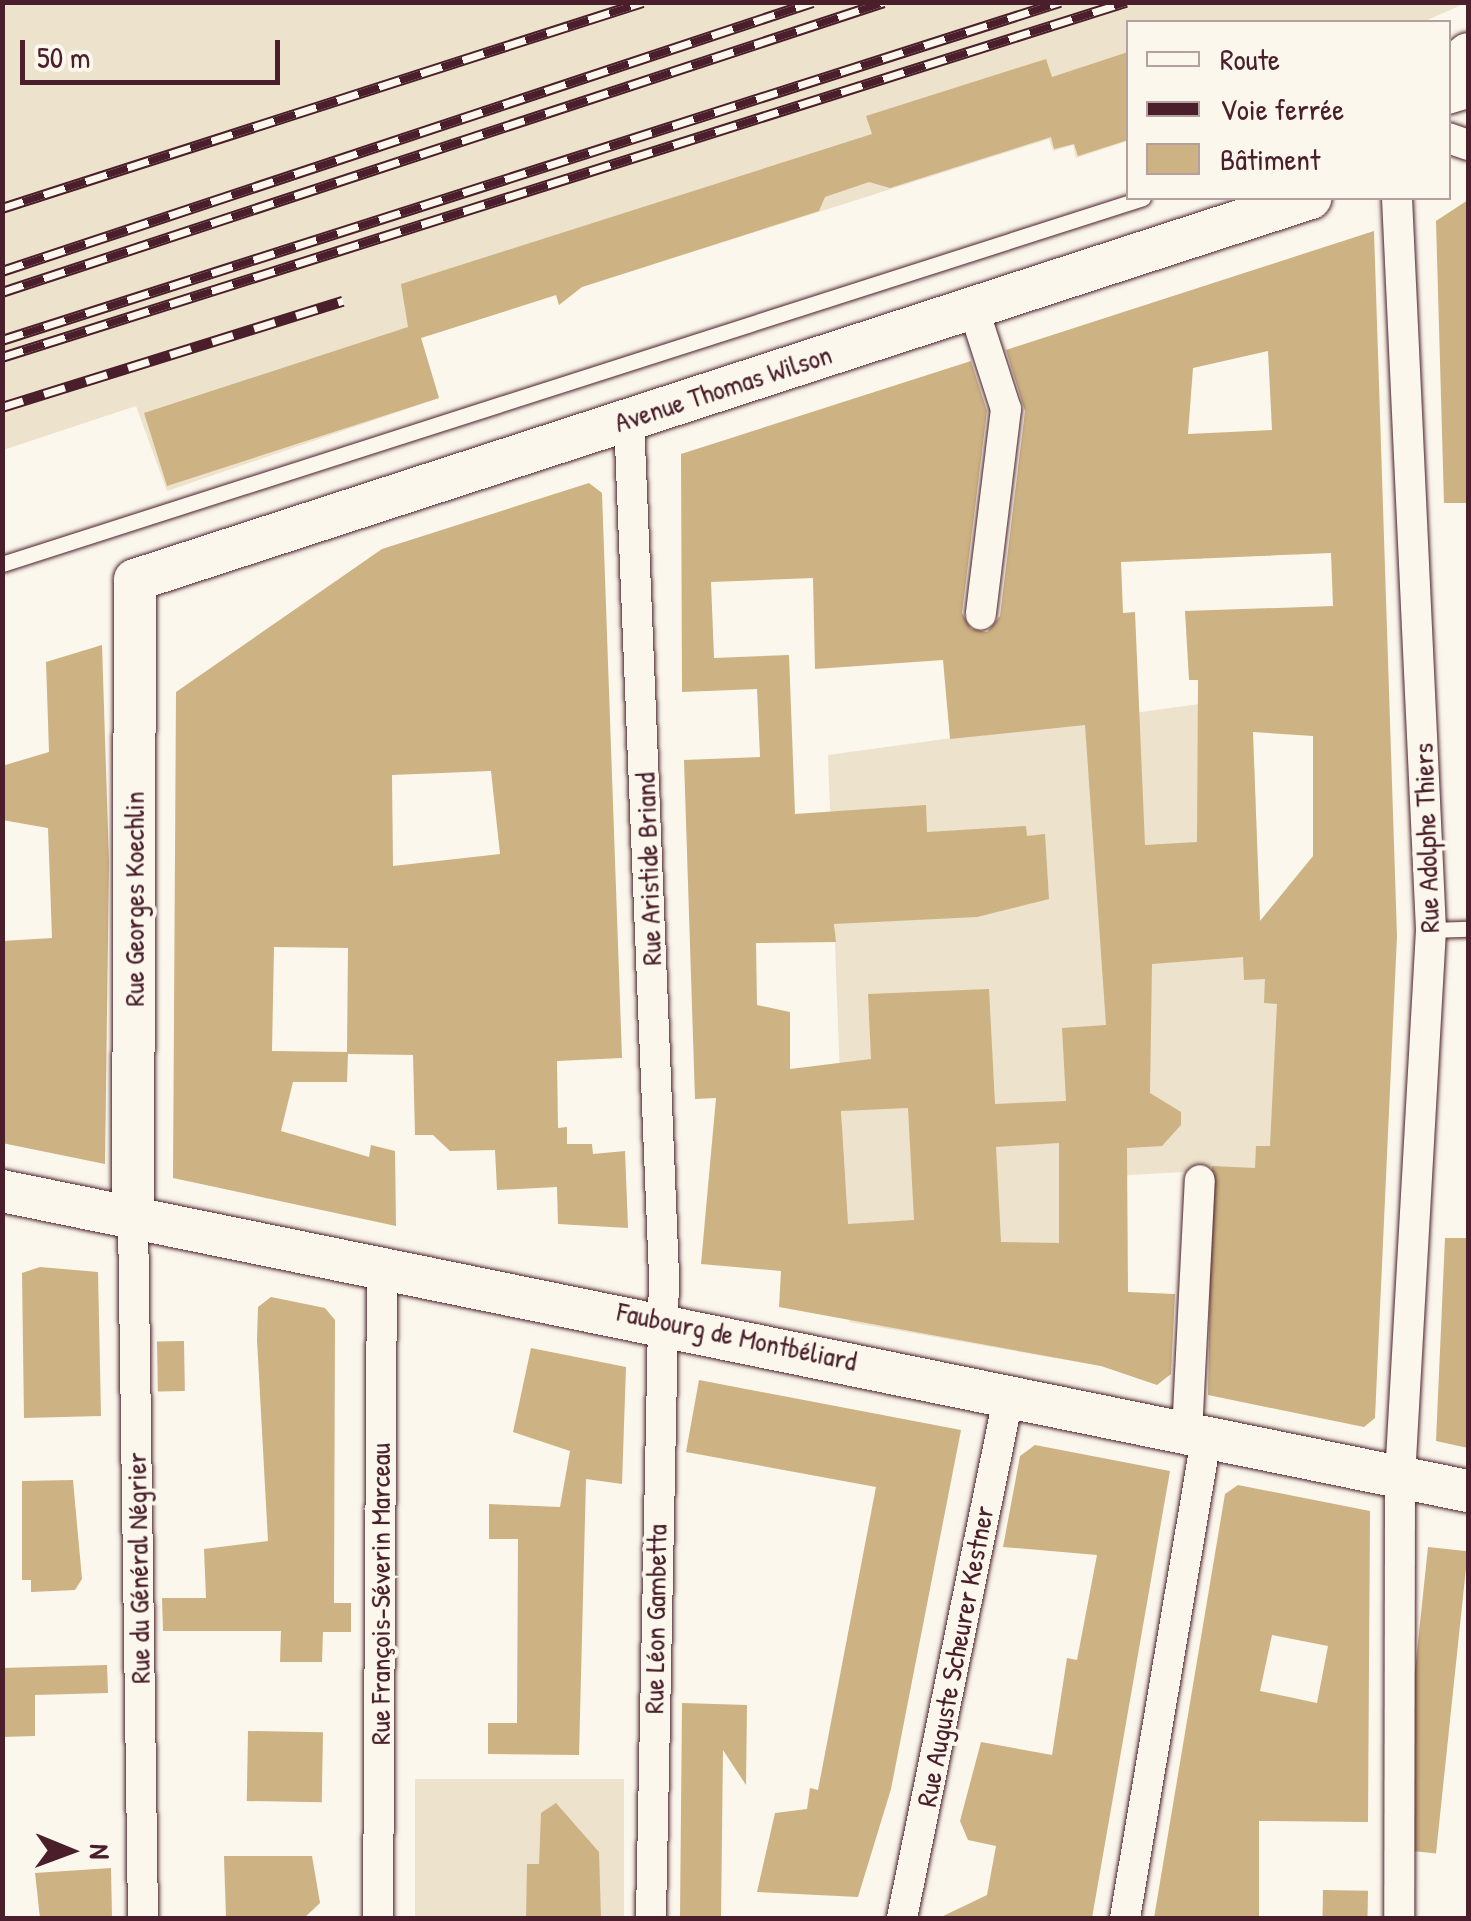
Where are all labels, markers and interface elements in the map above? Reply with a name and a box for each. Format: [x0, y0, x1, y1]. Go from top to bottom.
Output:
scale bar [25, 20, 285, 82]
legend [1126, 20, 1451, 200]
text: 50 m [37, 37, 90, 77]
text: Route [1220, 39, 1280, 79]
text: Voie ferrée [1220, 89, 1344, 129]
text: Bâtiment [1220, 139, 1320, 179]
street label: Avenue Thomas Wilson [610, 337, 836, 439]
street label: Rue Adolphe Thiers [1406, 742, 1446, 934]
street label: Rue Aristide Briand [628, 772, 668, 966]
street label: Rue Georges Koechlin [117, 791, 151, 1007]
street label: Faubourg de Montbéliard [614, 1294, 860, 1378]
street label: Rue François-Séverin Marceau [363, 1443, 397, 1745]
street label: Rue du Général Négrier [119, 1452, 157, 1684]
street label: Rue Auguste Scheurer Kestner [909, 1503, 1001, 1809]
street label: Rue Léon Gambetta [637, 1524, 673, 1714]
north arrow [20, 1801, 120, 1901]
text: N [81, 1844, 119, 1859]

